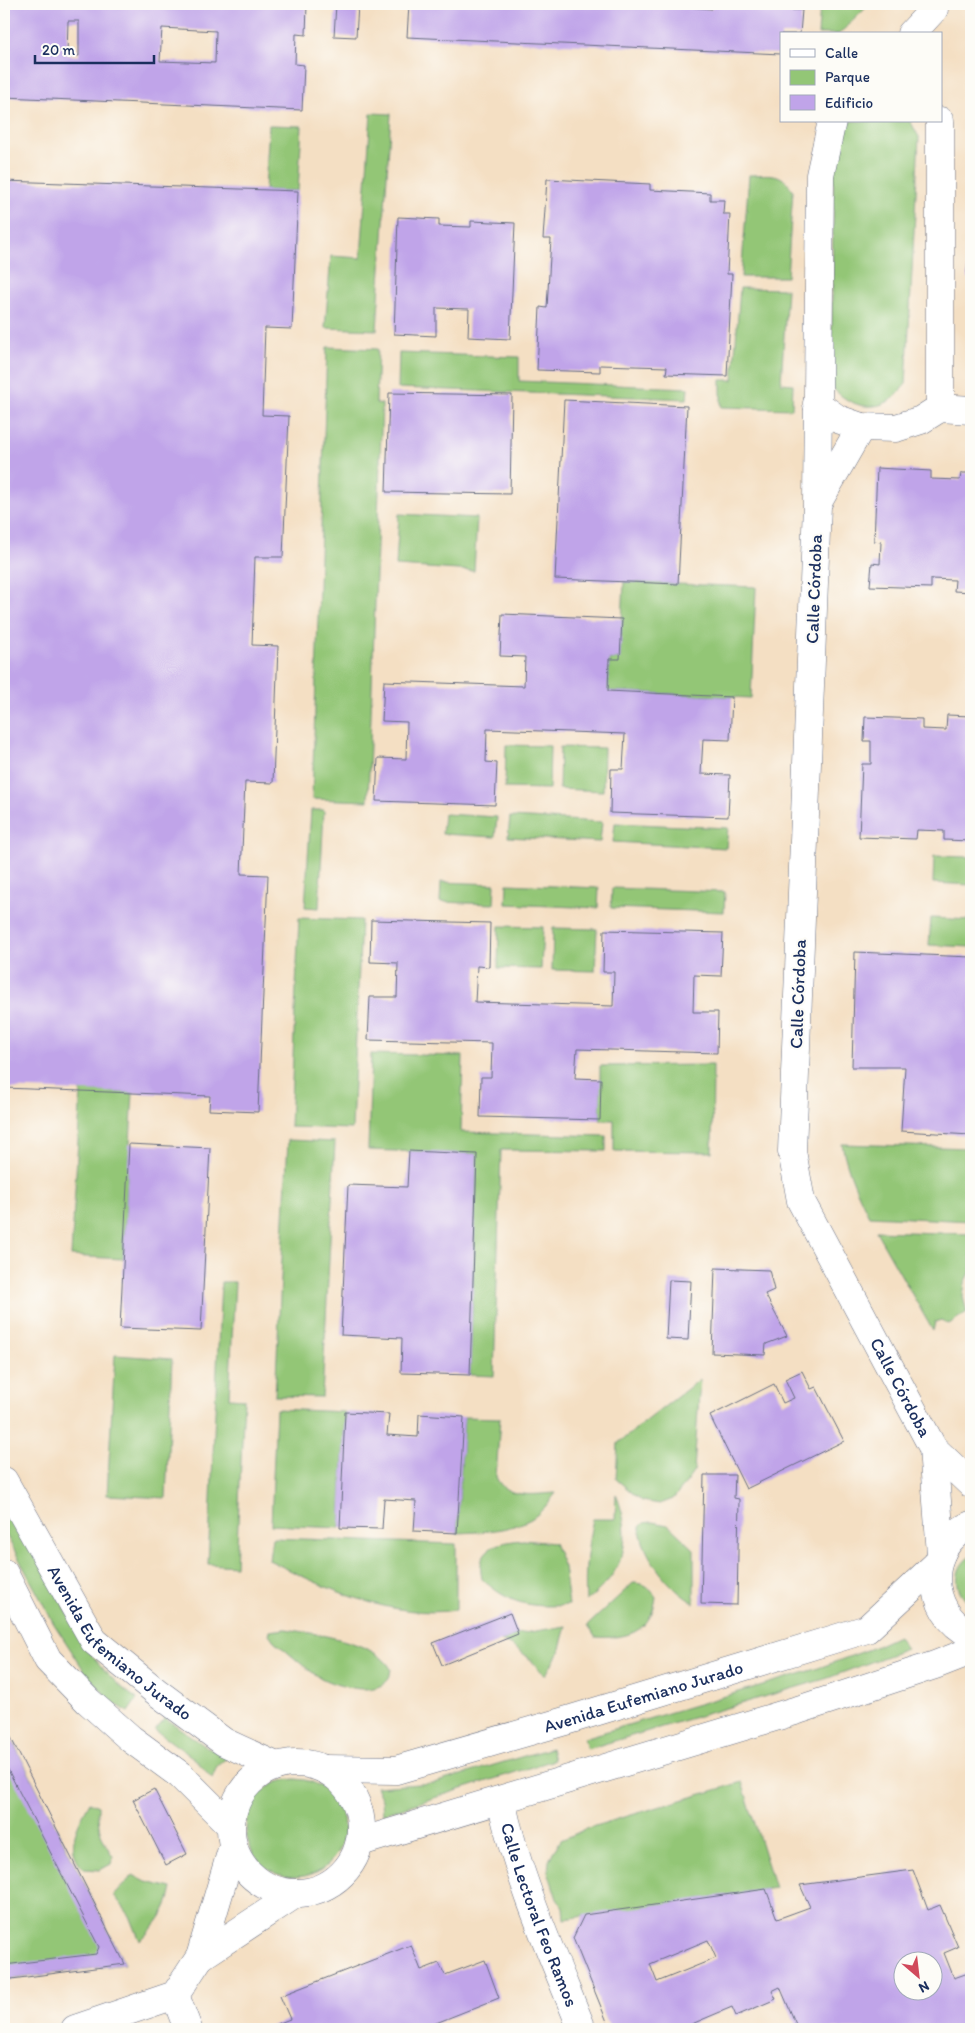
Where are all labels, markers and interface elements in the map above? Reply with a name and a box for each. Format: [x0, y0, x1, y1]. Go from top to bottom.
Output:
scale bar [35, 32, 154, 64]
legend [780, 32, 942, 122]
text: 20 m [42, 41, 76, 59]
text: Calle [825, 44, 858, 62]
text: Parque [825, 68, 870, 86]
text: Edificio [825, 94, 873, 112]
street label: Calle Córdoba [801, 533, 827, 644]
street label: Calle Córdoba [785, 938, 811, 1049]
street label: Calle Córdoba [865, 1334, 936, 1441]
street label: Avenida Eufemiano Jurado [43, 1562, 196, 1725]
street label: Avenida Eufemiano Jurado [541, 1656, 746, 1738]
street label: Calle Lectoral Feo Ramos [496, 1820, 583, 2010]
north arrow [892, 1950, 942, 2000]
text: N [916, 1977, 932, 1997]

